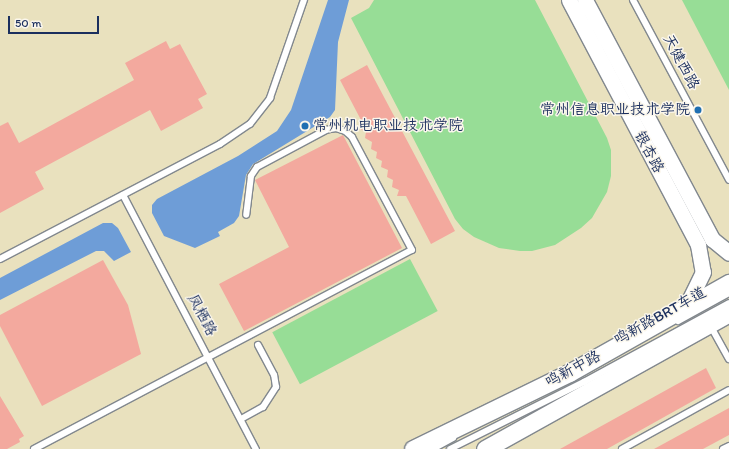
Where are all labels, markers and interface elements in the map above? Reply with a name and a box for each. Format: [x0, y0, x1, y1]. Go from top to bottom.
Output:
scale bar [10, 8, 101, 34]
text: 50 m [15, 16, 41, 30]
street label: 天健西路 [659, 31, 703, 93]
place label: 常州信息职业技术学院 [540, 101, 690, 119]
marker: 常州信息职业技术学院 [693, 105, 703, 115]
place label: 常州机电职业技术学院 [313, 117, 463, 135]
marker: 常州机电职业技术学院 [300, 121, 310, 131]
street label: 银杏路 [630, 128, 668, 176]
street label: 鸣新路BRT车道 [611, 283, 709, 349]
street label: 凤栖路 [183, 291, 221, 339]
street label: 鸣新中路 [542, 347, 604, 391]

